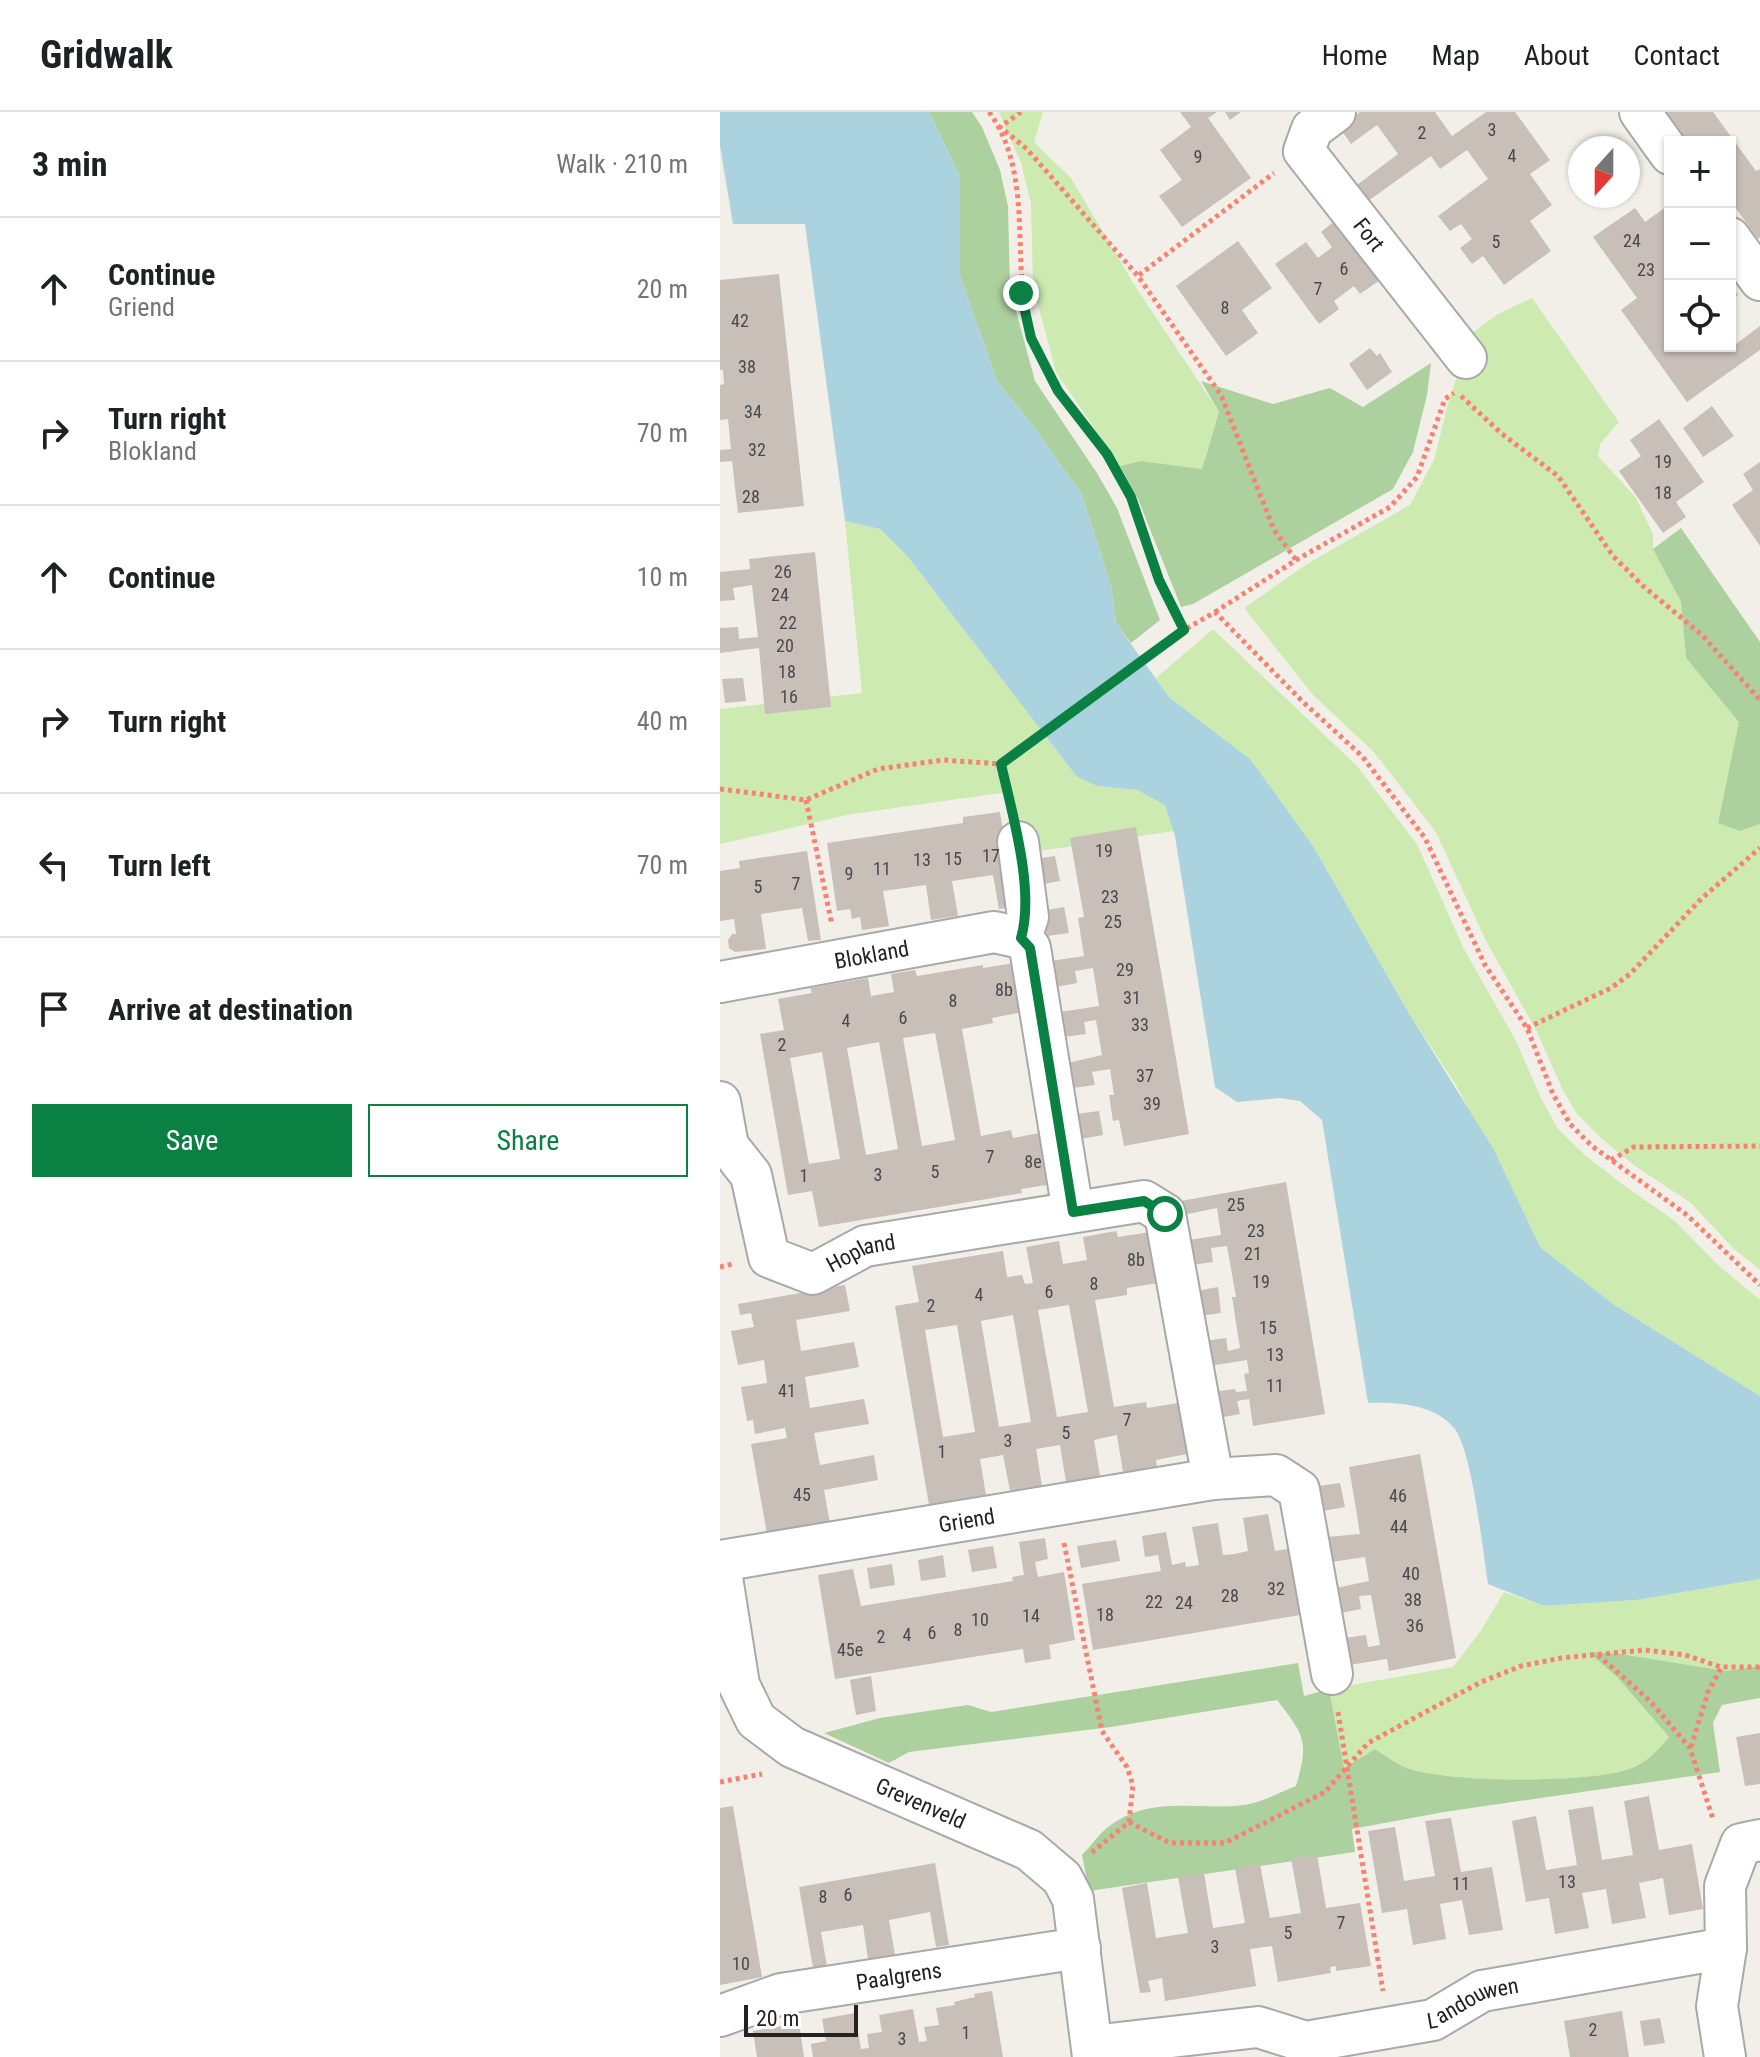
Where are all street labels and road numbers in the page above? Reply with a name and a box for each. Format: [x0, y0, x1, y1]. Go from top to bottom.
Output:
street label: Fort [1348, 213, 1390, 256]
street label: Blokland [832, 936, 911, 974]
street label: Hopland [822, 1229, 897, 1277]
street label: Griend [937, 1503, 997, 1537]
street label: Grevenveld [872, 1773, 970, 1834]
street label: Paalgrens [854, 1957, 944, 1995]
street label: Landouwen [1425, 1973, 1520, 2034]

